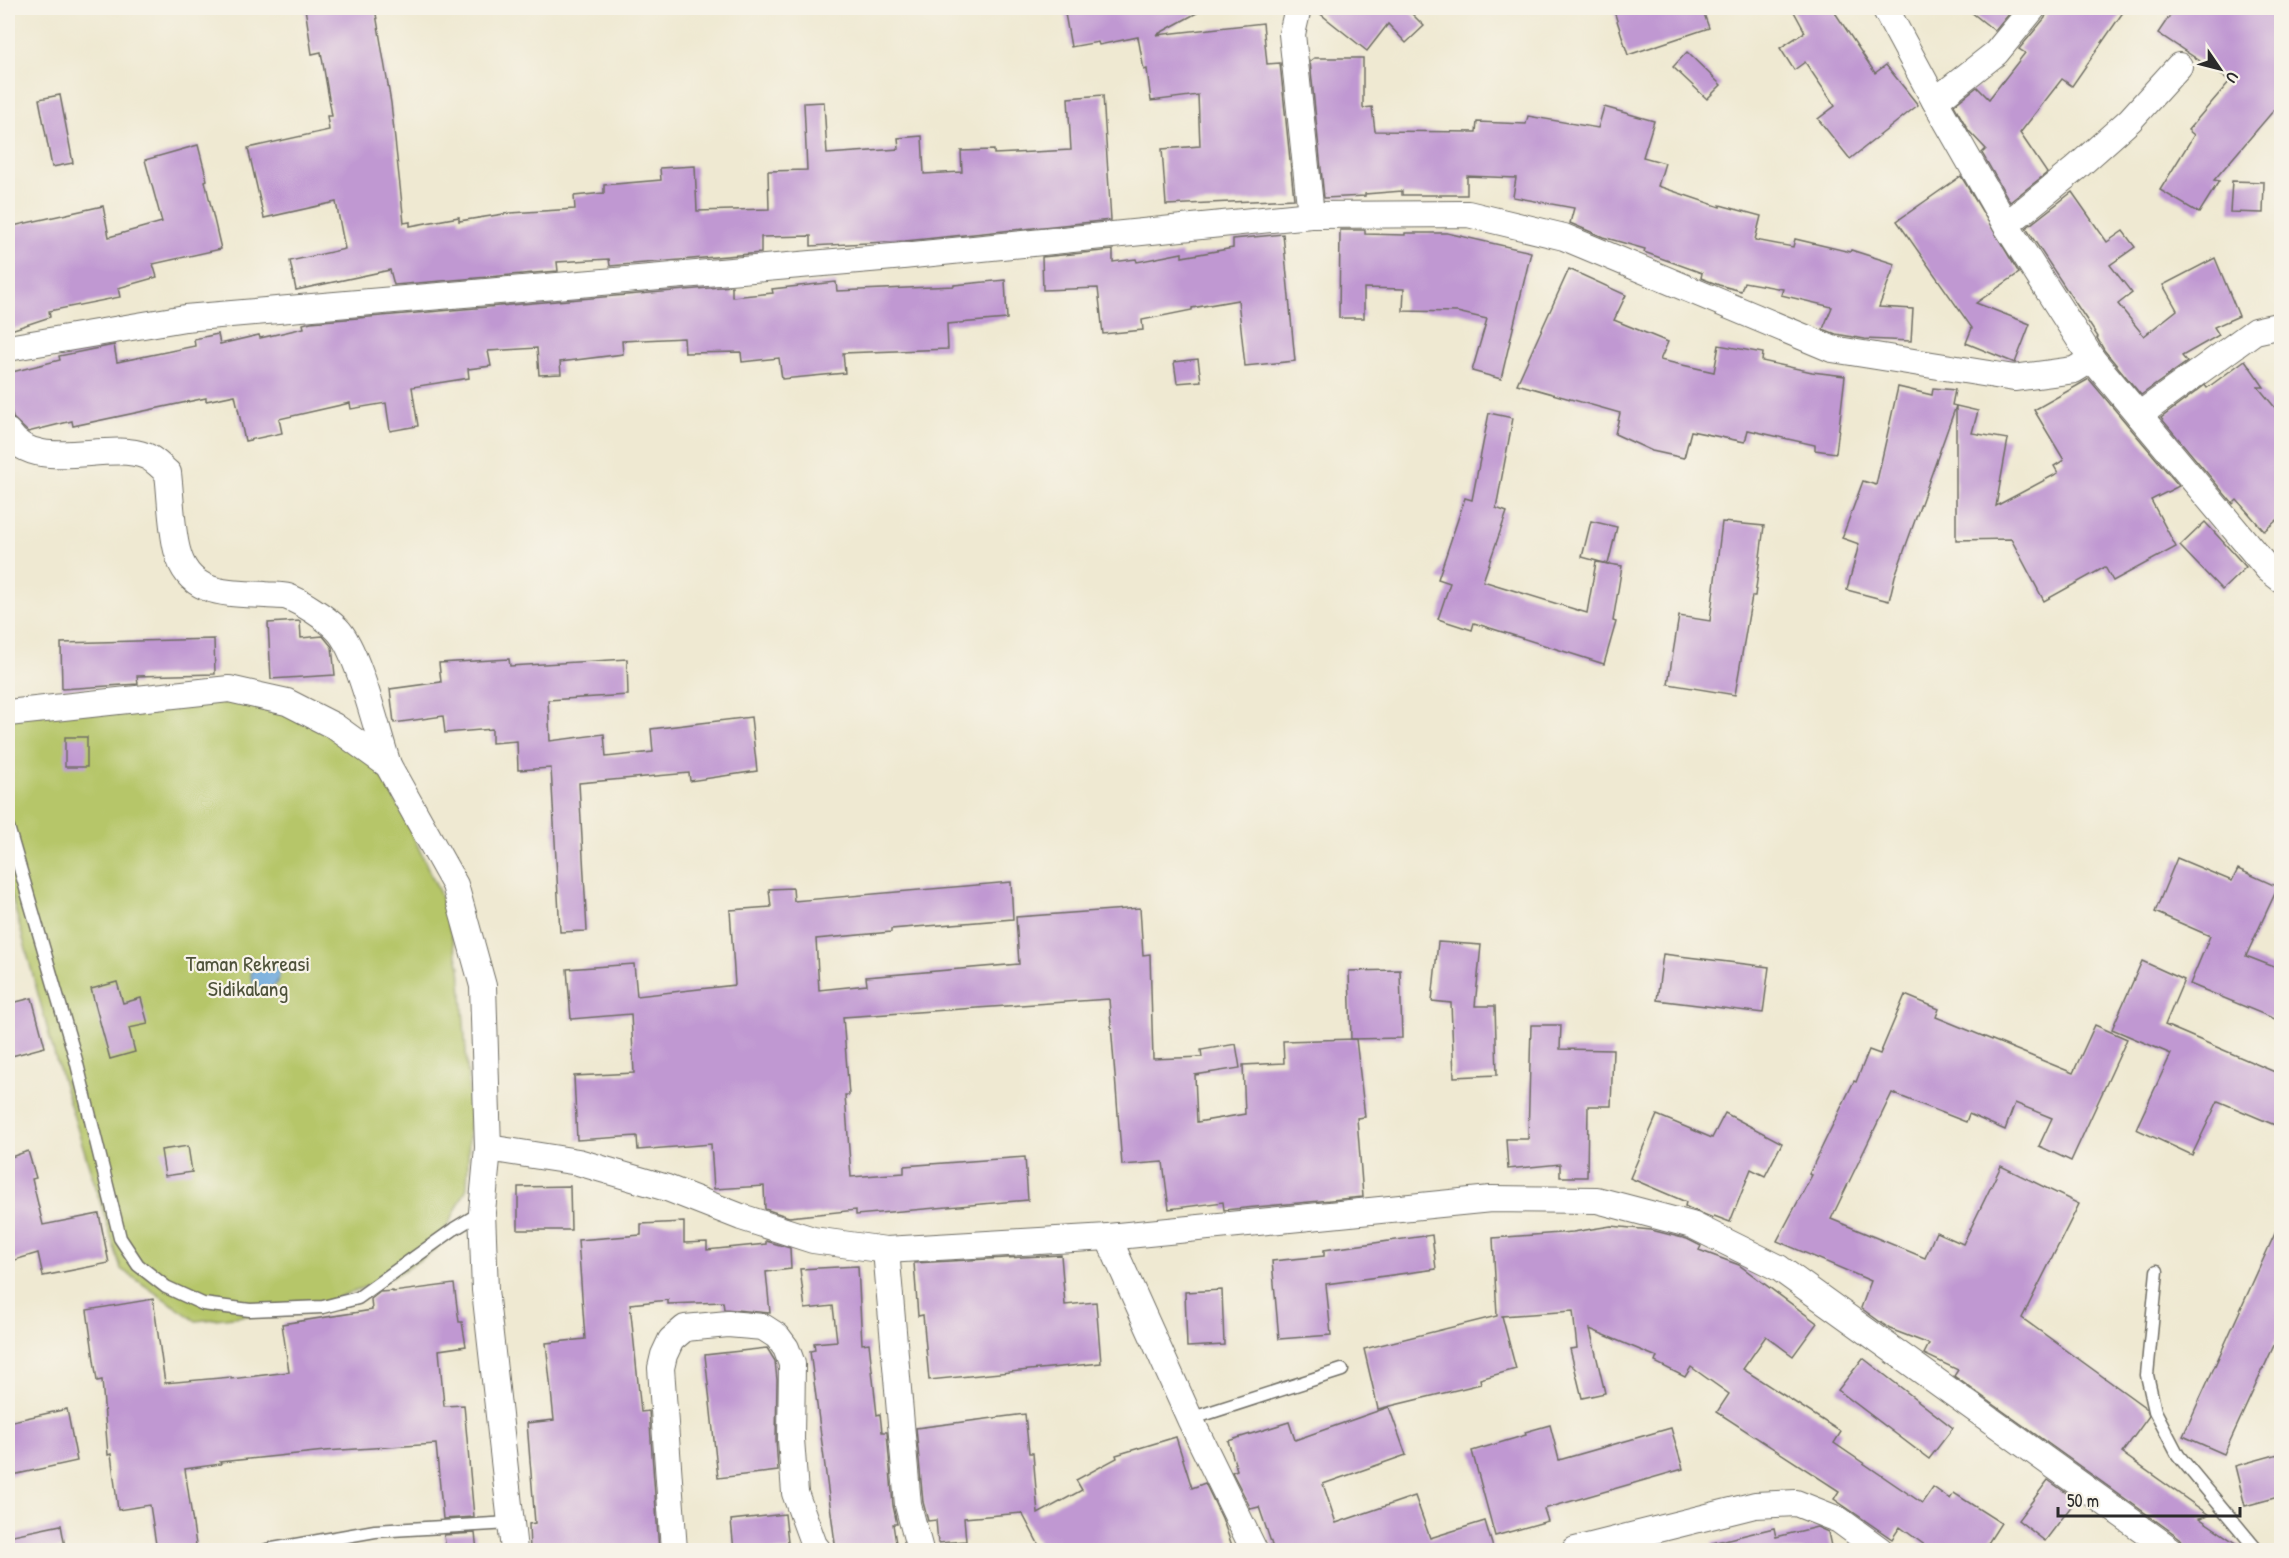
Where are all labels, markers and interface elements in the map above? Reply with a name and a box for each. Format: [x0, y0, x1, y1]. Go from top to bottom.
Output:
north arrow [2190, 39, 2250, 99]
text: U [2221, 68, 2244, 88]
park label: Taman Rekreasi Sidikalang [186, 948, 310, 1003]
scale bar [2058, 1480, 2240, 1518]
text: 50 m [2067, 1488, 2099, 1513]

